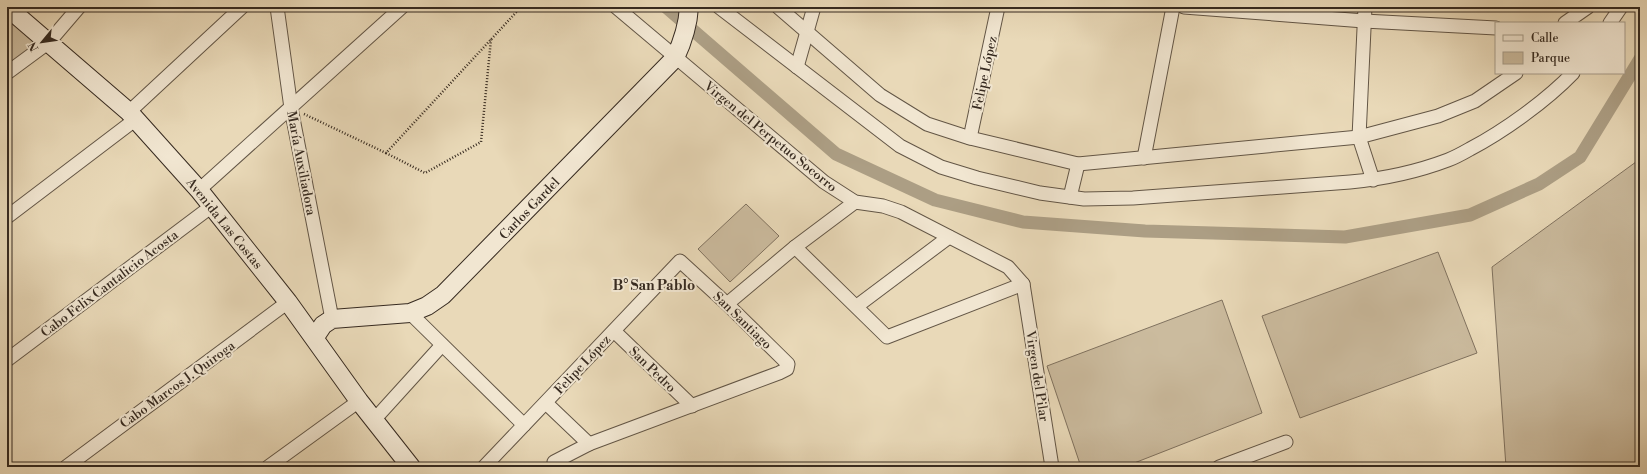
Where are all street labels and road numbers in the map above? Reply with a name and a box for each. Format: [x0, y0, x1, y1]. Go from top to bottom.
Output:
street label: Felipe López [969, 35, 1001, 112]
street label: Virgen del Perpetuo Socorro [700, 78, 840, 195]
street label: María Auxiliadora [283, 110, 319, 217]
street label: Avenida Las Costas [182, 174, 266, 273]
street label: Carlos Gardel [496, 174, 563, 243]
street label: Cabo Felix Cantalicio Acosta [38, 227, 182, 341]
street label: San Santiago [709, 289, 775, 353]
street label: Virgen del Pilar [1022, 329, 1052, 423]
street label: Felipe López [551, 332, 614, 398]
street label: Cabo Marcos J. Quiroga [117, 338, 238, 432]
street label: San Pedro [625, 343, 679, 396]

